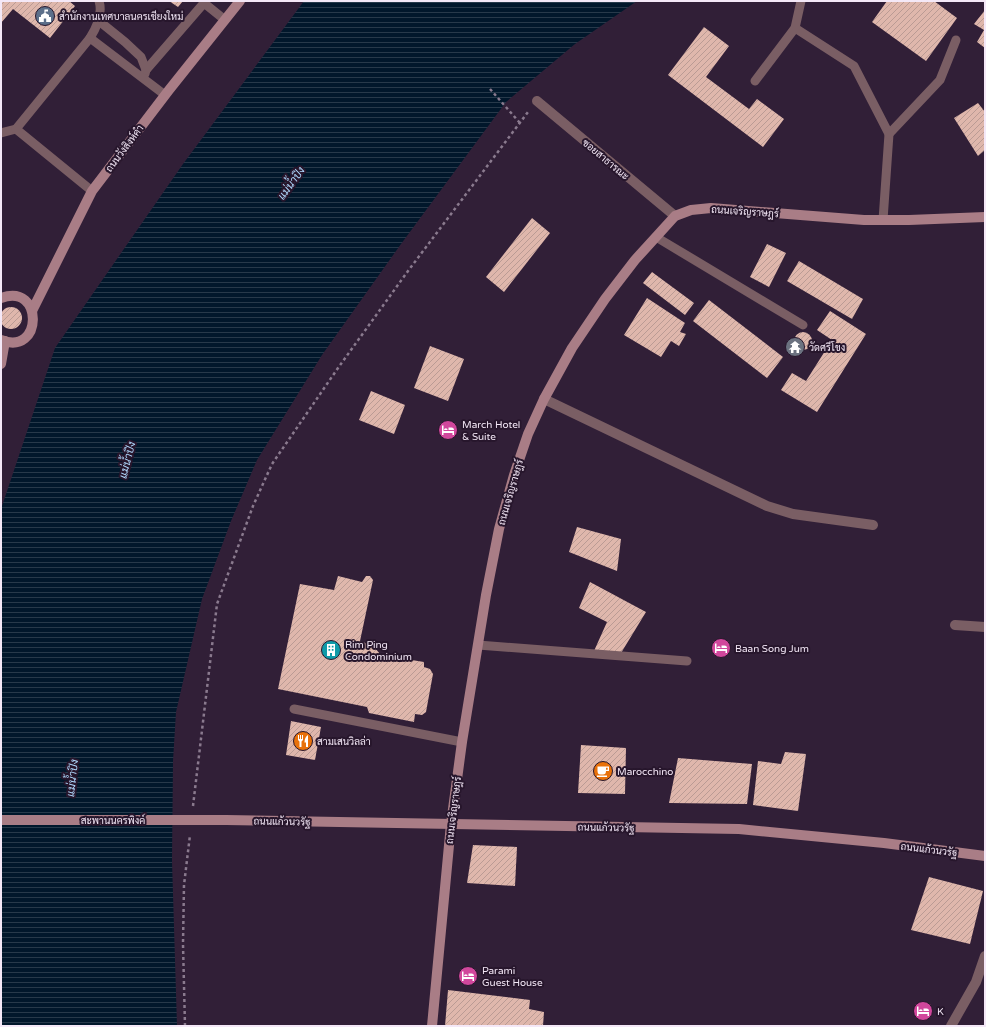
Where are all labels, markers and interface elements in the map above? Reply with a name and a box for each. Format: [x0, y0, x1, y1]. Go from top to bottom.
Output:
public building icon: สำนักงานเทศบาลนครเชียงใหม่ [34, 5, 56, 27]
place label: สำนักงานเทศบาลนครเชียงใหม่ [59, 10, 183, 23]
street label: ถนนวังสิงห์คำ [102, 121, 146, 174]
street label: ซอยสาธารณะ [580, 137, 631, 183]
water label: แม่น้ำปิง [271, 161, 308, 202]
street label: ถนนเจริญราษฎร์ [711, 202, 779, 221]
temple icon: วัดศรีโขง [784, 336, 806, 358]
place label: วัดศรีโขง [809, 341, 845, 354]
hotel icon: March Hotel & Suite [437, 419, 459, 441]
place label: March Hotel & Suite [462, 419, 520, 443]
water label: แม่น้ำปิง [112, 439, 138, 480]
street label: ถนนเจริญราษฎร์ [494, 457, 527, 527]
hotel icon: Baan Song Jum [710, 637, 732, 659]
building icon: Rim Ping Condominium [320, 639, 342, 661]
place label: Rim Ping Condominium [345, 639, 412, 663]
place label: Baan Song Jum [735, 643, 809, 655]
restaurant icon: สามเสนวิลล่า [292, 730, 314, 752]
place label: สามเสนวิลล่า [317, 735, 371, 748]
water label: แม่น้ำปิง [59, 758, 81, 797]
cafe icon: Marocchino [592, 760, 614, 782]
place label: Marocchino [617, 766, 673, 778]
street label: ถนนเจริญราษฎร์ [442, 775, 465, 845]
street label: สะพานนครพิงค์ [81, 813, 145, 827]
street label: ถนนแก้วนวรัฐ [253, 815, 311, 829]
street label: ถนนแก้วนวรัฐ [577, 821, 635, 835]
street label: ถนนแก้วนวรัฐ [900, 840, 958, 860]
hotel icon: Parami Guest House [457, 965, 479, 987]
place label: Parami Guest House [482, 965, 543, 989]
hotel icon: K [912, 1000, 934, 1022]
place label: K [937, 1006, 944, 1018]

